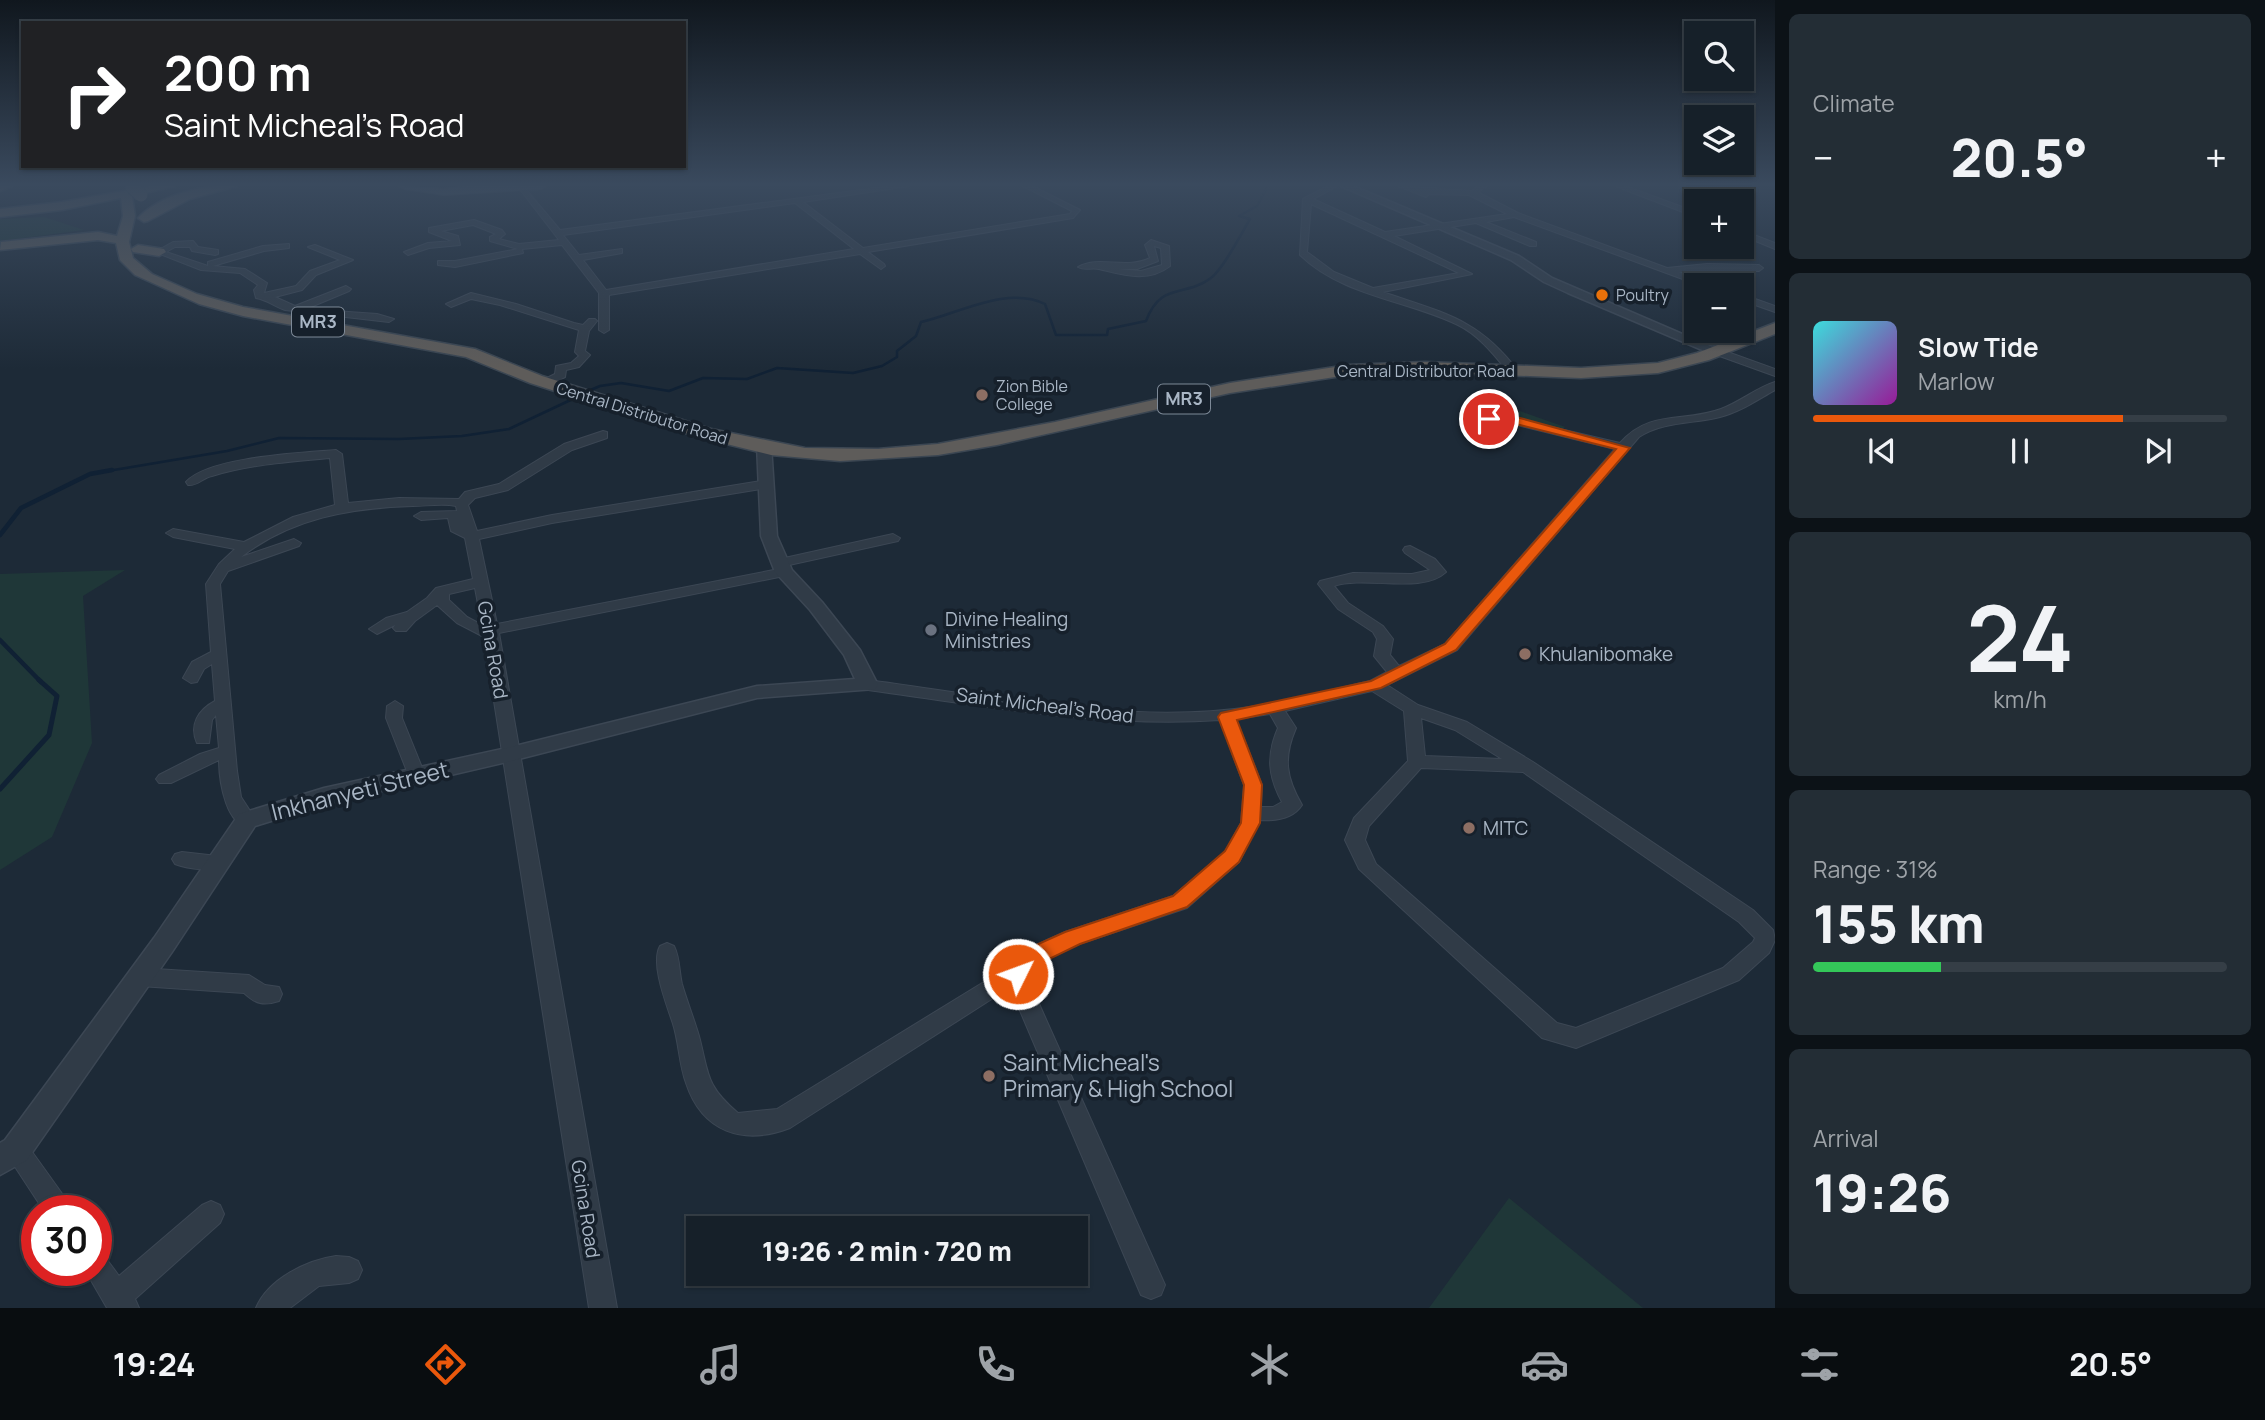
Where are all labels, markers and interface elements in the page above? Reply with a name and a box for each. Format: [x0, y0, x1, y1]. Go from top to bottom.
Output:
map controls [1684, 21, 1754, 343]
button: search [1684, 21, 1754, 91]
text: 200 m [164, 39, 312, 106]
icon: right [49, 49, 140, 140]
text: Climate [1813, 87, 1895, 119]
text: Saint Micheal's Road [164, 103, 465, 147]
button: layers [1684, 105, 1754, 175]
text: 20.5° [1951, 122, 2088, 193]
text: − [1813, 131, 1834, 183]
text: + [2205, 131, 2227, 183]
button: + [1684, 189, 1754, 259]
button: − [1684, 273, 1754, 343]
place label: Poultry [1616, 284, 1669, 306]
marker: Poultry [1594, 287, 1610, 303]
road number: MR3 [292, 308, 344, 336]
text: Slow Tide [1918, 329, 2039, 365]
street label: Central Distributor Road [1337, 360, 1515, 382]
text: Marlow [1918, 365, 1995, 397]
place label: Zion Bible College [996, 375, 1068, 415]
street label: Central Distributor Road [554, 376, 730, 450]
road number: MR3 [1158, 384, 1210, 414]
marker: Zion Bible College [974, 387, 990, 403]
pin [1459, 389, 1519, 449]
icon: arrive [1470, 400, 1508, 438]
icon: previous [1863, 432, 1901, 470]
icon: pause [2001, 432, 2039, 470]
icon: next [2139, 432, 2177, 470]
text: 24 [1966, 575, 2074, 699]
street label: Gcina Road [472, 599, 514, 701]
place label: Divine Healing Ministries [945, 606, 1068, 654]
marker: Divine Healing Ministries [923, 622, 939, 638]
place label: Khulanibomake [1539, 641, 1673, 667]
marker: Khulanibomake [1517, 646, 1533, 662]
street label: Saint Micheal's Road [955, 681, 1135, 729]
text: km/h [1993, 683, 2047, 715]
street label: Inkhanyeti Street [268, 752, 452, 828]
place label: MITC [1483, 815, 1528, 841]
marker: MITC [1461, 820, 1477, 836]
text: Range · 31% [1813, 853, 1938, 885]
text: 155 km [1813, 888, 1985, 959]
position arrow [981, 937, 1055, 1011]
place label: Saint Micheal's Primary & High School [1003, 1046, 1233, 1104]
marker: Saint Micheal's Primary & High School [981, 1068, 997, 1084]
text: Arrival [1813, 1122, 1879, 1154]
text: 19:26 [1813, 1157, 1951, 1228]
street label: Gcina Road [565, 1158, 607, 1260]
speed limit sign: 30 [21, 1195, 112, 1286]
text: 19:26 · 2 min · 720 m [762, 1233, 1012, 1269]
icon: directions [421, 1340, 470, 1389]
icon: music [696, 1340, 745, 1389]
icon: phone [971, 1340, 1020, 1389]
icon: climate [1245, 1340, 1294, 1389]
icon: car [1520, 1340, 1569, 1389]
icon: filters [1795, 1340, 1844, 1389]
text: 19:24 [113, 1342, 196, 1386]
text: 20.5° [2069, 1342, 2152, 1386]

